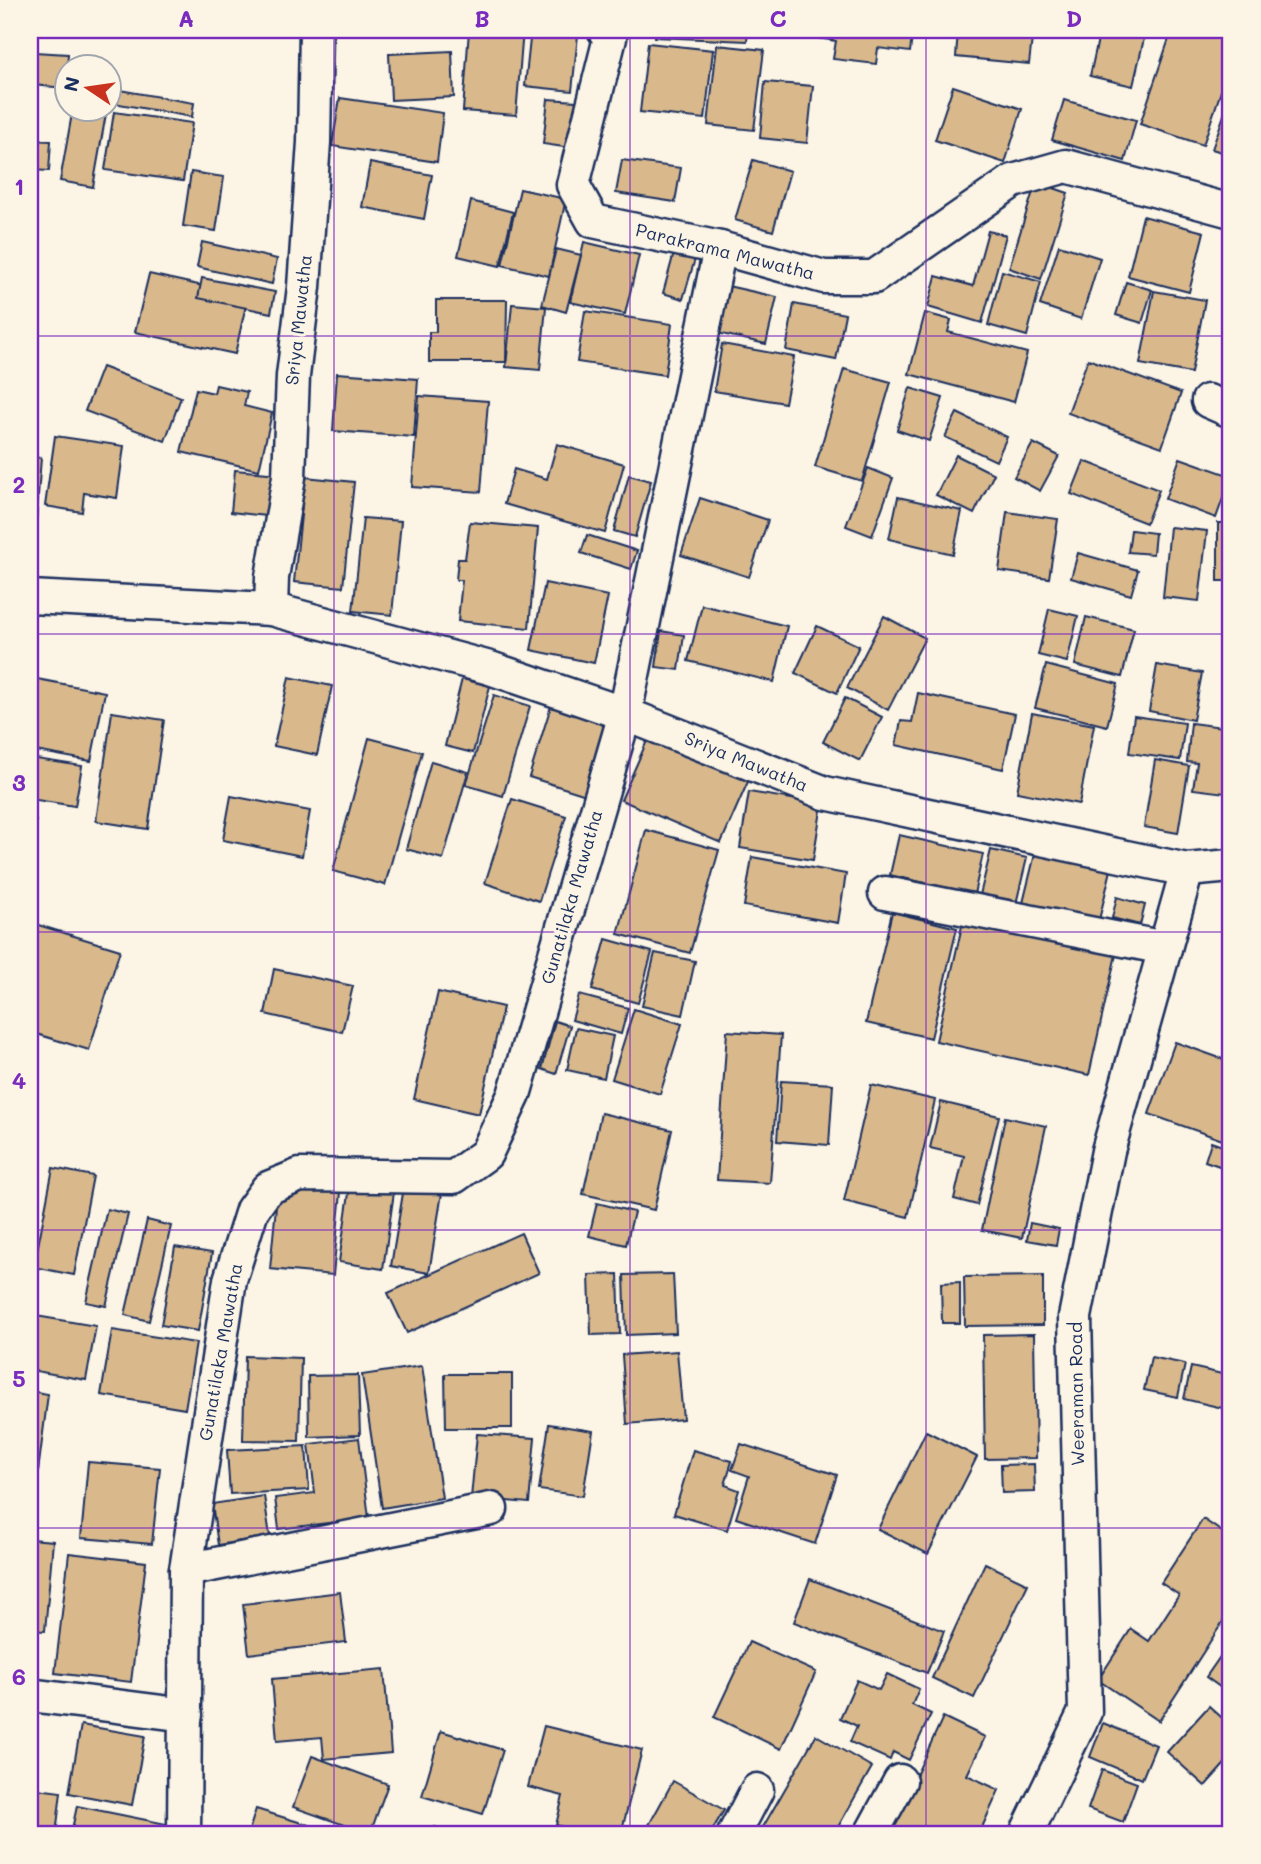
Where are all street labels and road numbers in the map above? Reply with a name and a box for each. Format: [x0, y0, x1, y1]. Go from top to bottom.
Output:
street label: Parakrama Mawatha [633, 217, 817, 285]
street label: Sriya Mawatha [279, 253, 317, 386]
street label: Sriya Mawatha [681, 725, 812, 797]
street label: Gunatilaka Mawatha [535, 807, 607, 987]
street label: Gunatilaka Mawatha [193, 1261, 247, 1443]
street label: Weeraman Road [1063, 1322, 1089, 1466]

